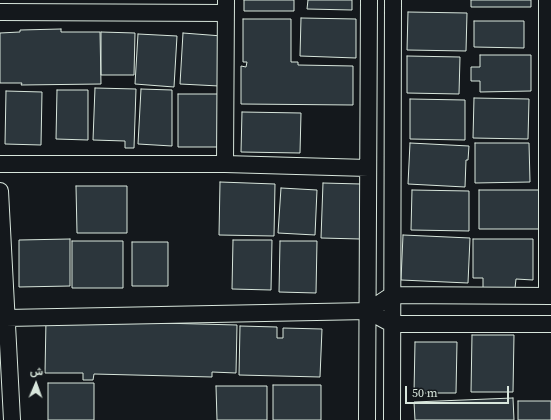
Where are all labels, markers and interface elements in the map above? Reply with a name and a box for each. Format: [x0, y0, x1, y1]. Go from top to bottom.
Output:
north arrow [16, 364, 56, 404]
text: ش [30, 364, 43, 379]
scale bar [407, 378, 511, 404]
text: 50 m [412, 385, 438, 401]

